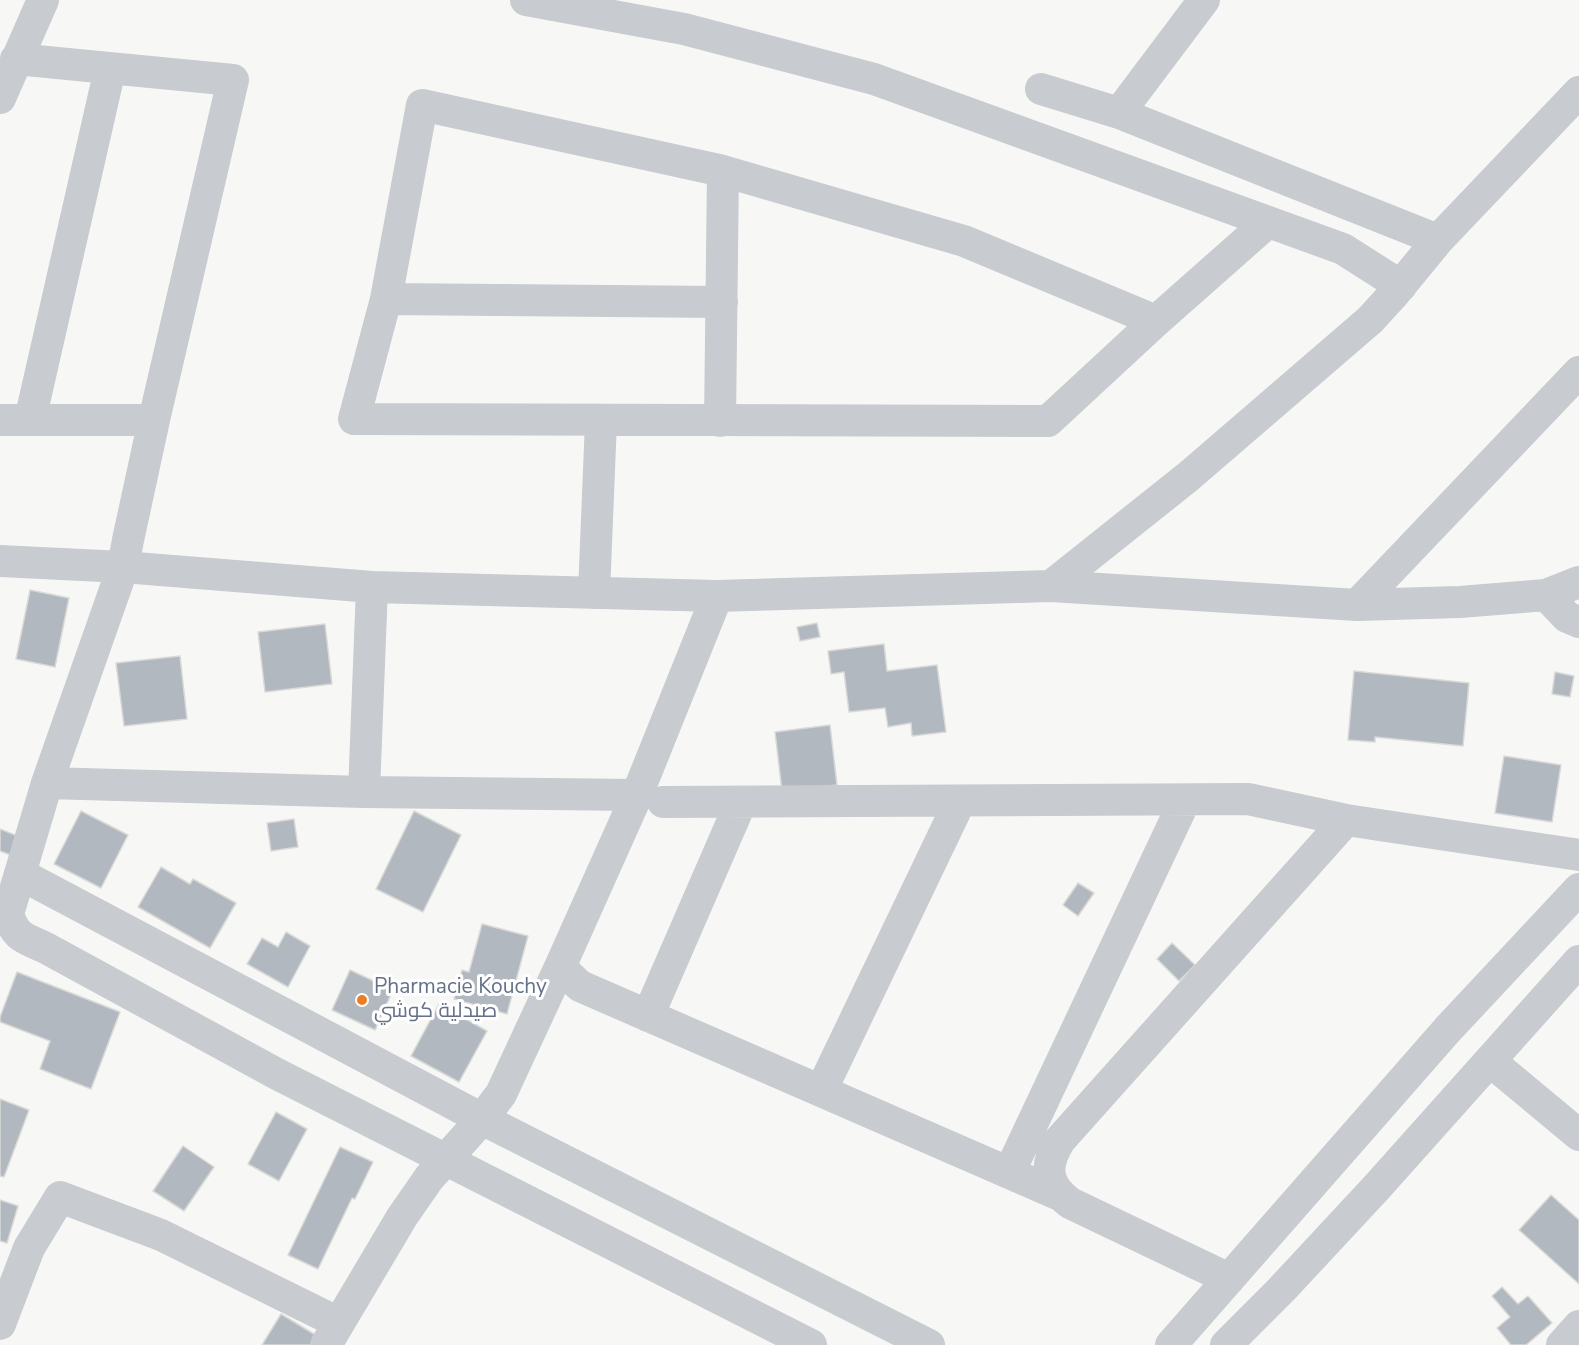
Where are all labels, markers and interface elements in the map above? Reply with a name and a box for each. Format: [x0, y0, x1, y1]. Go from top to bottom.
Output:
place label: Pharmacie Kouchy صيدلية كوشي [374, 975, 547, 1025]
marker: Pharmacie Kouchy صيدلية كوشي [355, 993, 369, 1007]

